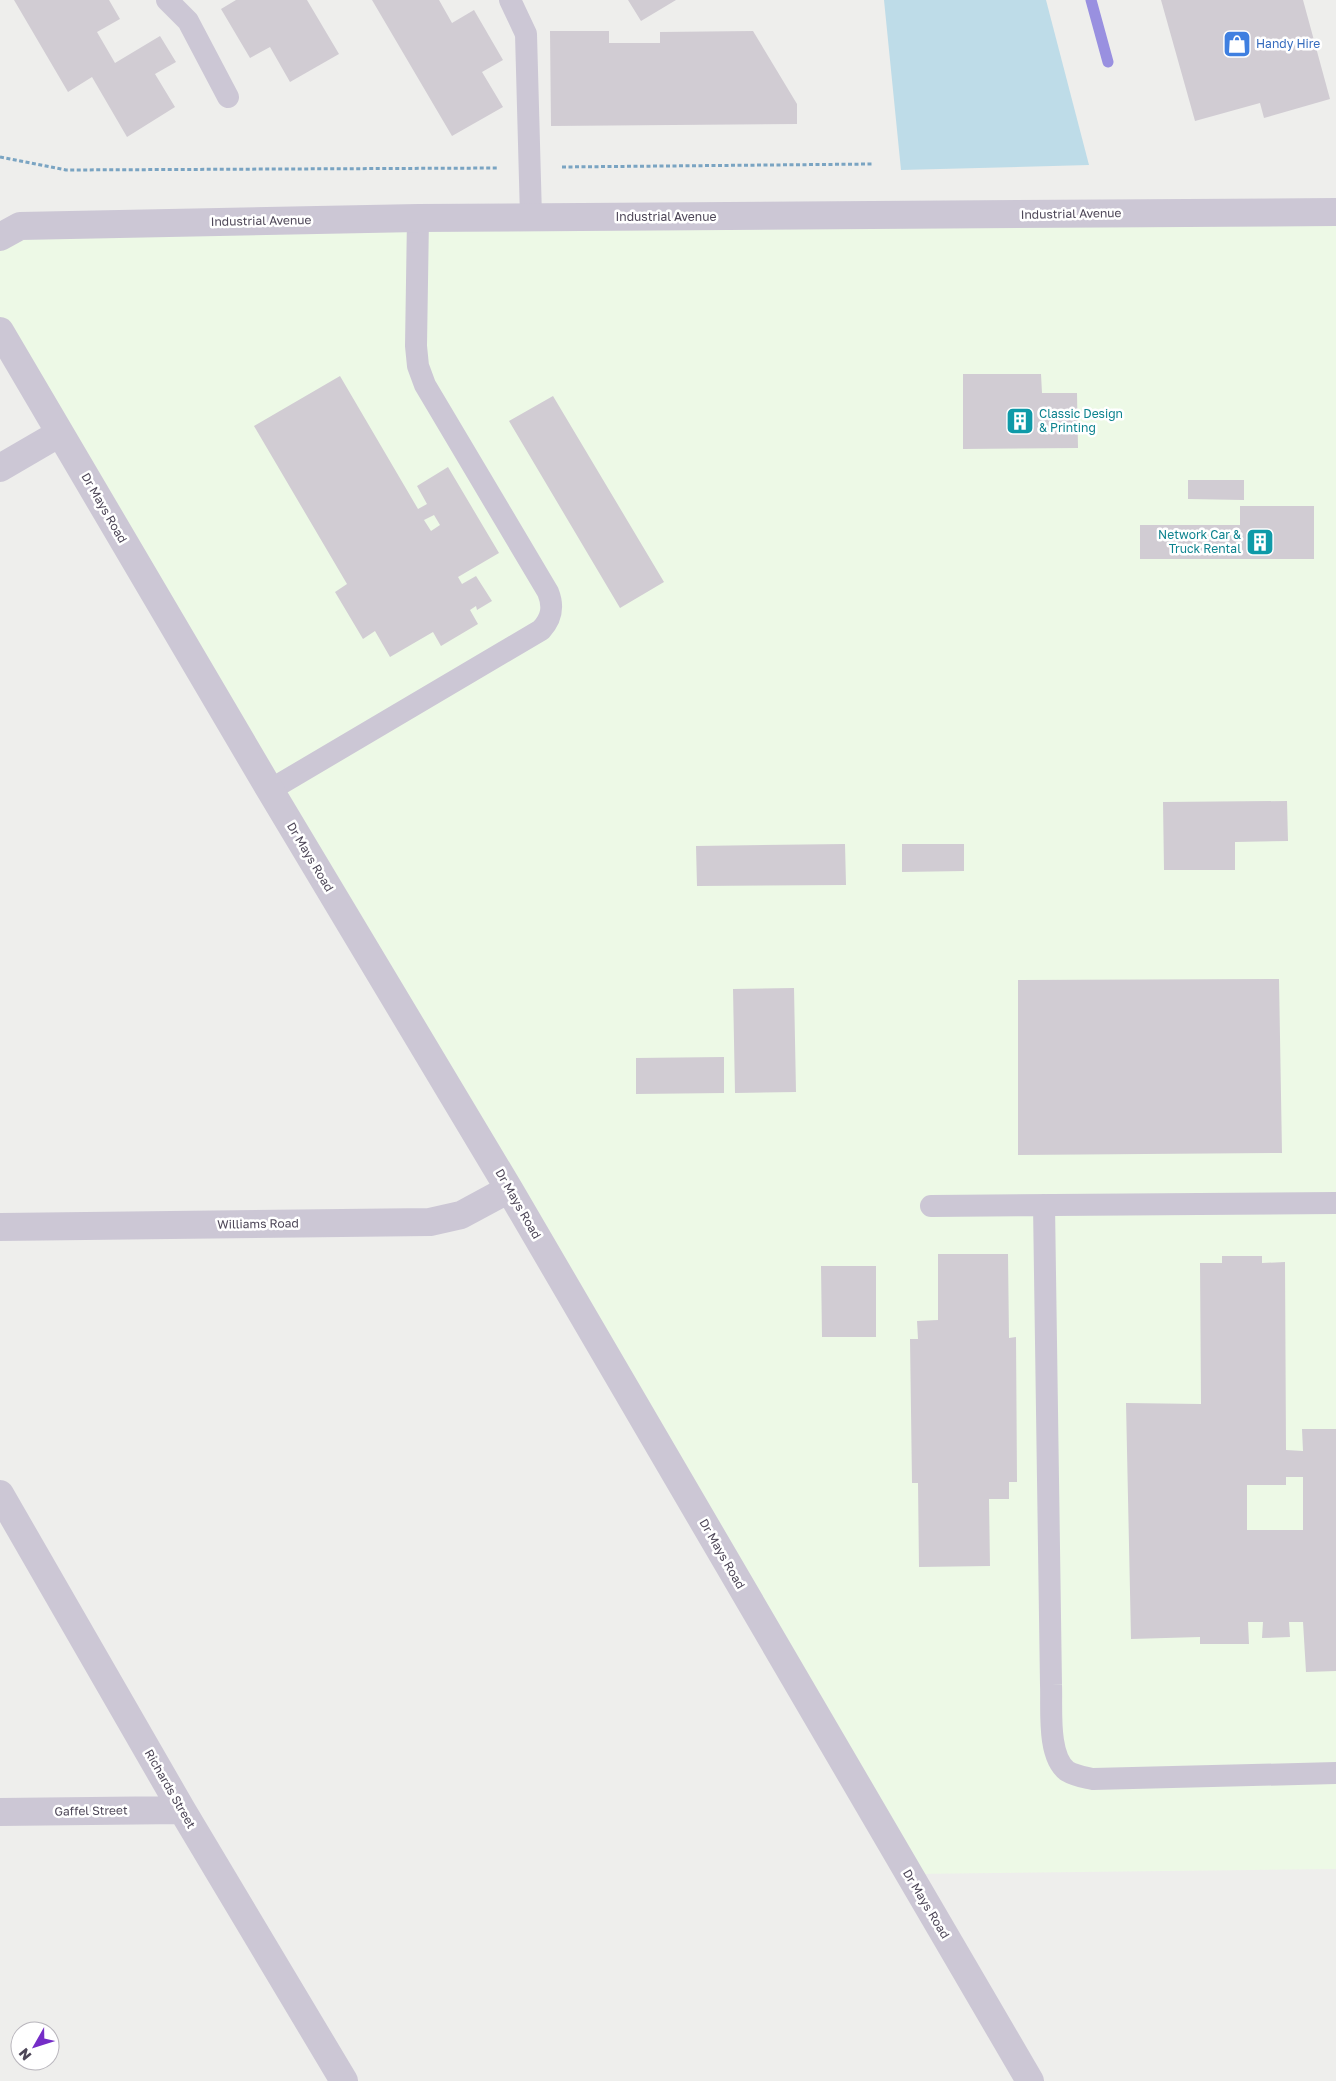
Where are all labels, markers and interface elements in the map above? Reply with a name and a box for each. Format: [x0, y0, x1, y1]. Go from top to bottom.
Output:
shop icon: Handy Hire [1222, 29, 1252, 59]
place label: Handy Hire [1256, 36, 1320, 51]
street label: Industrial Avenue [1020, 205, 1122, 222]
street label: Industrial Avenue [616, 209, 716, 224]
street label: Industrial Avenue [210, 212, 312, 229]
building icon: Classic Design & Printing [1005, 406, 1035, 436]
place label: Classic Design & Printing [1039, 406, 1123, 435]
street label: Dr Mays Road [78, 470, 131, 545]
place label: Network Car & Truck Rental [1158, 527, 1241, 556]
building icon: Network Car & Truck Rental [1245, 527, 1275, 557]
street label: Dr Mays Road [284, 819, 337, 894]
street label: Dr Mays Road [492, 1166, 545, 1241]
street label: Williams Road [217, 1215, 299, 1232]
street label: Dr Mays Road [696, 1516, 749, 1591]
street label: Richards Street [142, 1747, 199, 1831]
street label: Gaffel Street [54, 1802, 128, 1819]
street label: Dr Mays Road [900, 1866, 953, 1941]
north arrow [10, 2021, 60, 2071]
text: N [15, 2045, 34, 2064]

